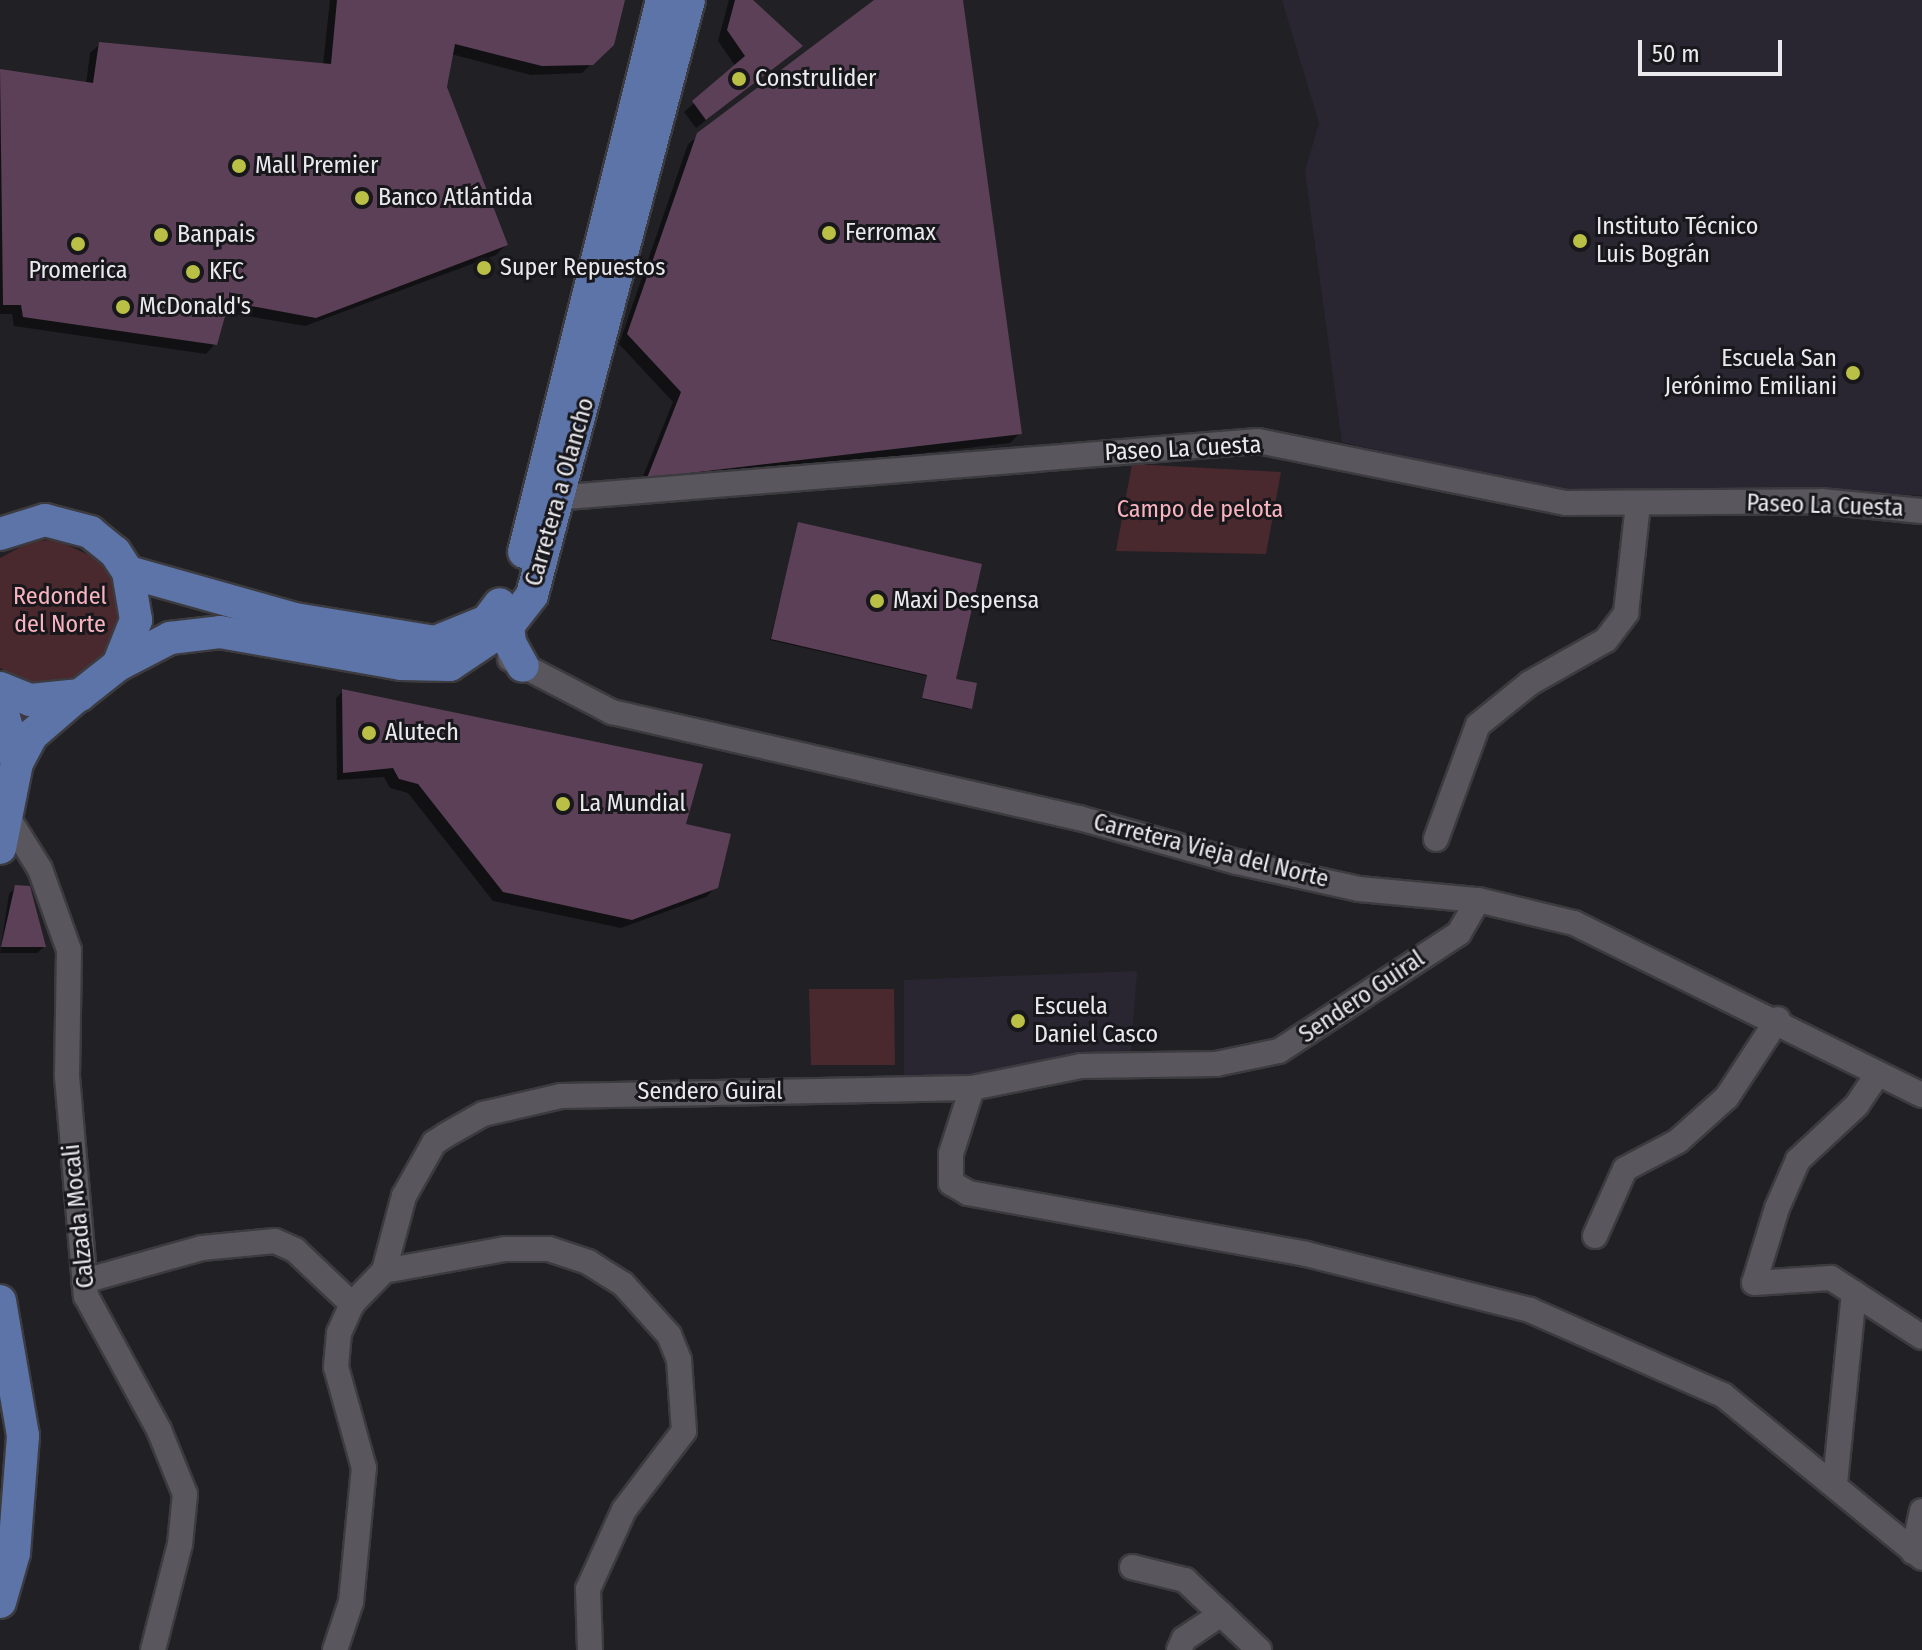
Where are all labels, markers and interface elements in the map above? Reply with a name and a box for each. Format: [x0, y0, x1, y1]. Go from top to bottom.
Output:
scale bar [1642, 24, 1786, 74]
text: 50 m [1652, 40, 1700, 68]
place label: Construlider [755, 65, 876, 93]
marker: Construlider [730, 70, 748, 88]
place label: Mall Premier [255, 152, 378, 180]
marker: Mall Premier [230, 157, 248, 175]
place label: Banco Atlántida [378, 184, 533, 212]
marker: Banco Atlántida [353, 189, 371, 207]
place label: Instituto Técnico Luis Bográn [1596, 213, 1758, 269]
place label: Ferromax [845, 219, 936, 247]
place label: Banpais [177, 221, 255, 249]
marker: Ferromax [820, 224, 838, 242]
marker: Banpais [152, 226, 170, 244]
marker: Instituto Técnico Luis Bográn [1571, 232, 1589, 250]
marker: Promerica [69, 235, 87, 253]
place label: Super Repuestos [500, 254, 665, 282]
place label: Promerica [29, 257, 127, 285]
place label: KFC [209, 258, 244, 286]
marker: Super Repuestos [475, 259, 493, 277]
marker: KFC [184, 263, 202, 281]
place label: McDonald's [139, 293, 251, 321]
marker: McDonald's [114, 298, 132, 316]
place label: Escuela San Jerónimo Emiliani [1664, 345, 1837, 401]
marker: Escuela San Jerónimo Emiliani [1844, 364, 1862, 382]
street label: Carretera a Olancho [519, 394, 601, 590]
street label: Paseo La Cuesta [1104, 431, 1262, 467]
street label: Paseo La Cuesta [1746, 489, 1904, 523]
park label: Campo de pelota [1117, 496, 1283, 524]
park label: Redondel del Norte [13, 583, 107, 639]
place label: Maxi Despensa [893, 587, 1039, 615]
marker: Maxi Despensa [868, 592, 886, 610]
place label: Alutech [385, 719, 459, 747]
marker: Alutech [360, 724, 378, 742]
place label: La Mundial [579, 790, 686, 818]
marker: La Mundial [554, 795, 572, 813]
street label: Carretera Vieja del Norte [1090, 808, 1332, 894]
street label: Sendero Guiral [1294, 945, 1430, 1049]
place label: Escuela Daniel Casco [1034, 993, 1158, 1049]
marker: Escuela Daniel Casco [1009, 1012, 1027, 1030]
street label: Sendero Guiral [638, 1078, 782, 1106]
street label: Calzada Mocali [57, 1142, 101, 1290]

